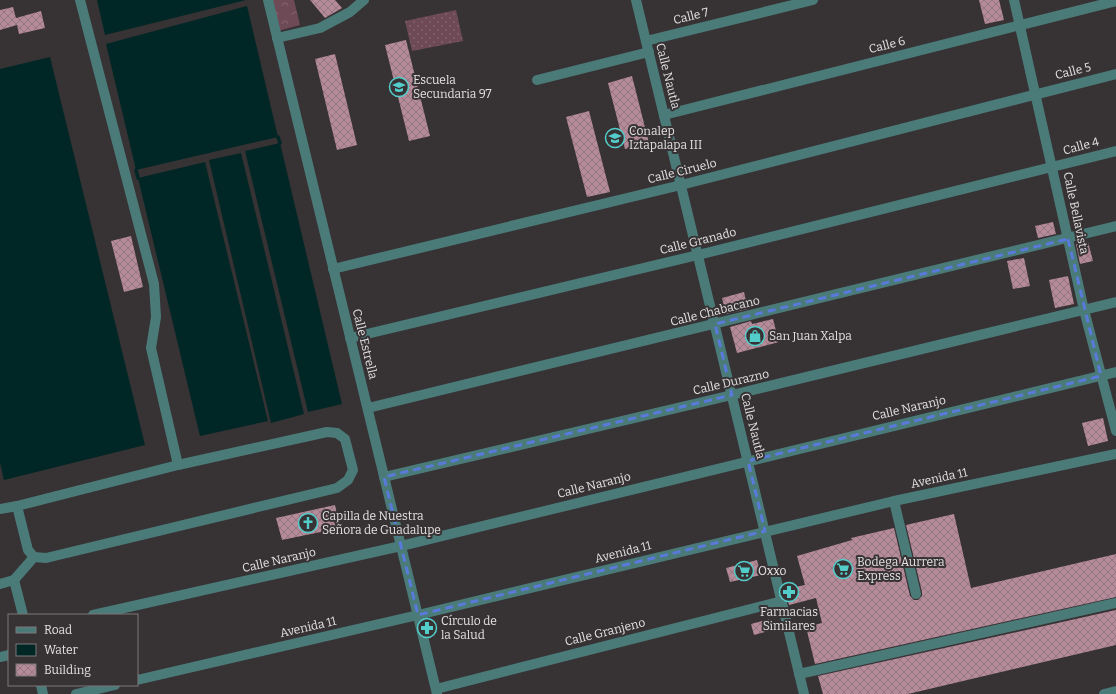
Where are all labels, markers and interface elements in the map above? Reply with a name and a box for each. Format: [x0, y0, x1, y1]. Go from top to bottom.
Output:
street label: Calle 7 [672, 5, 710, 27]
street label: Calle 6 [867, 34, 907, 56]
street label: Calle Nautla [653, 42, 683, 111]
street label: Calle 5 [1054, 60, 1092, 82]
place label: Escuela Secundaria 97 [413, 73, 492, 101]
school or university icon: Escuela Secundaria 97 [388, 76, 410, 98]
place label: Conalep Iztapalapa III [629, 124, 702, 152]
school or university icon: Conalep Iztapalapa III [604, 127, 626, 149]
street label: Calle 4 [1061, 134, 1101, 158]
street label: Calle Ciruelo [646, 156, 718, 186]
street label: Calle Bellavista [1060, 171, 1092, 256]
street label: Calle Granado [658, 225, 738, 257]
street label: Calle Chabacano [669, 293, 761, 329]
street label: Calle Estrella [349, 307, 381, 381]
shop icon: San Juan Xalpa [744, 325, 766, 347]
place label: San Juan Xalpa [769, 329, 852, 343]
street label: Calle Durazno [692, 366, 770, 398]
street label: Calle Nautla [738, 392, 768, 461]
street label: Calle Naranjo [871, 393, 947, 423]
street label: Avenida 11 [909, 465, 969, 491]
street label: Calle Naranjo [556, 469, 632, 501]
place label: Capilla de Nuestra Señora de Guadalupe [322, 509, 441, 537]
church icon: Capilla de Nuestra Señora de Guadalupe [297, 512, 319, 534]
street label: Avenida 11 [593, 538, 653, 566]
street label: Calle Naranjo [241, 545, 317, 575]
place label: Bodega Aurrera Express [857, 555, 945, 583]
supermarket icon: Bodega Aurrera Express [832, 558, 854, 580]
supermarket icon: Oxxo [733, 560, 755, 582]
place label: Oxxo [758, 564, 786, 578]
pharmacy icon: Farmacias Similares [778, 581, 800, 603]
place label: Farmacias Similares [760, 605, 818, 633]
legend [8, 614, 138, 686]
street label: Avenida 11 [278, 614, 338, 640]
place label: Círculo de la Salud [441, 614, 497, 642]
street label: Calle Granjeno [563, 615, 647, 649]
pharmacy icon: Círculo de la Salud [416, 617, 438, 639]
text: Road [44, 623, 72, 637]
text: Water [44, 643, 79, 657]
text: Building [44, 663, 91, 677]

